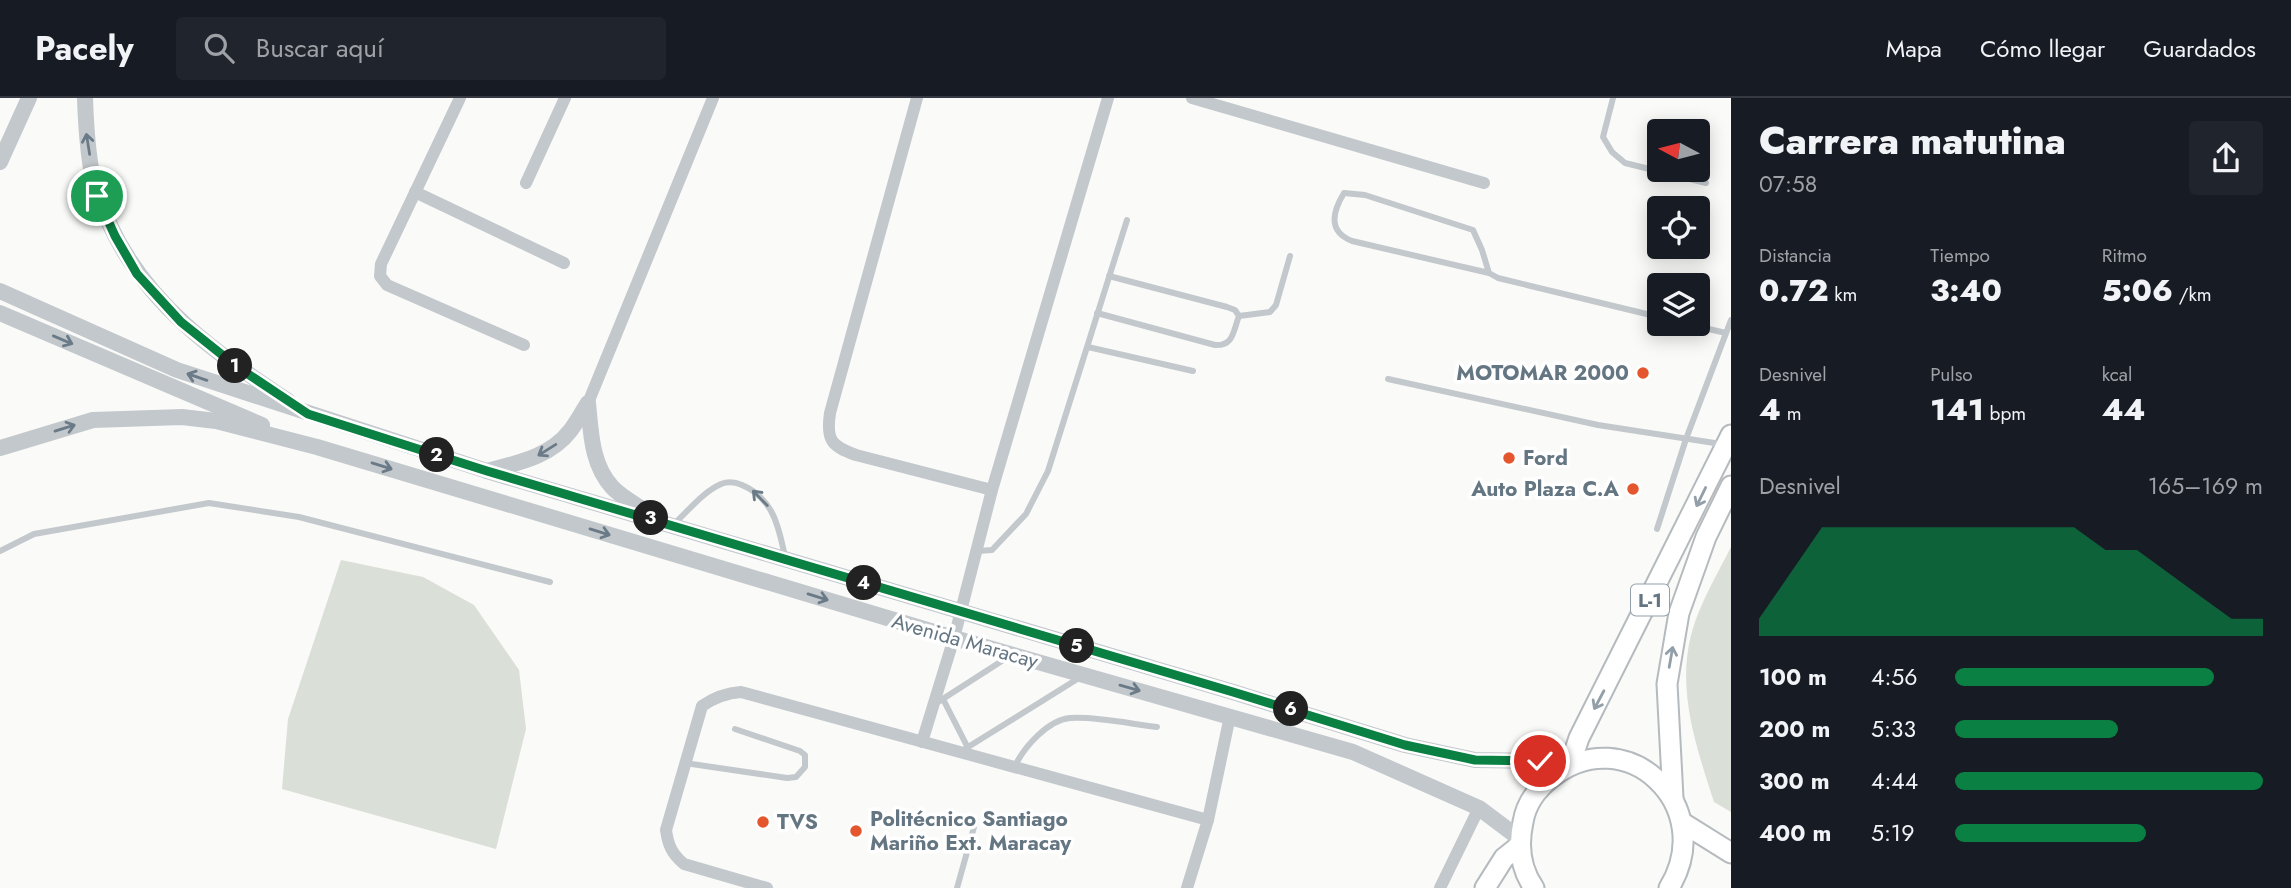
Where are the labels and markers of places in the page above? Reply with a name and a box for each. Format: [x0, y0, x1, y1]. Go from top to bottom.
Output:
pin [67, 166, 127, 226]
pin: 1 [218, 348, 252, 384]
place label: MOTOMAR 2000 [1456, 358, 1629, 388]
marker: MOTOMAR 2000 [1635, 365, 1651, 381]
pin: 2 [420, 438, 454, 472]
place label: Ford [1523, 443, 1568, 473]
marker: Ford [1501, 450, 1517, 466]
place label: Auto Plaza C.A [1470, 474, 1620, 504]
marker: Auto Plaza C.A [1625, 481, 1641, 497]
pin: 3 [634, 500, 668, 536]
pin: 4 [846, 566, 882, 601]
pin: 5 [1060, 628, 1094, 664]
pin: 6 [1274, 692, 1308, 726]
pin [1510, 731, 1570, 791]
place label: Politécnico Santiago Mariño Ext. Maracay [870, 804, 1072, 858]
place label: TVS [777, 807, 818, 837]
marker: TVS [755, 814, 771, 830]
marker: Politécnico Santiago Mariño Ext. Maracay [848, 823, 864, 839]

